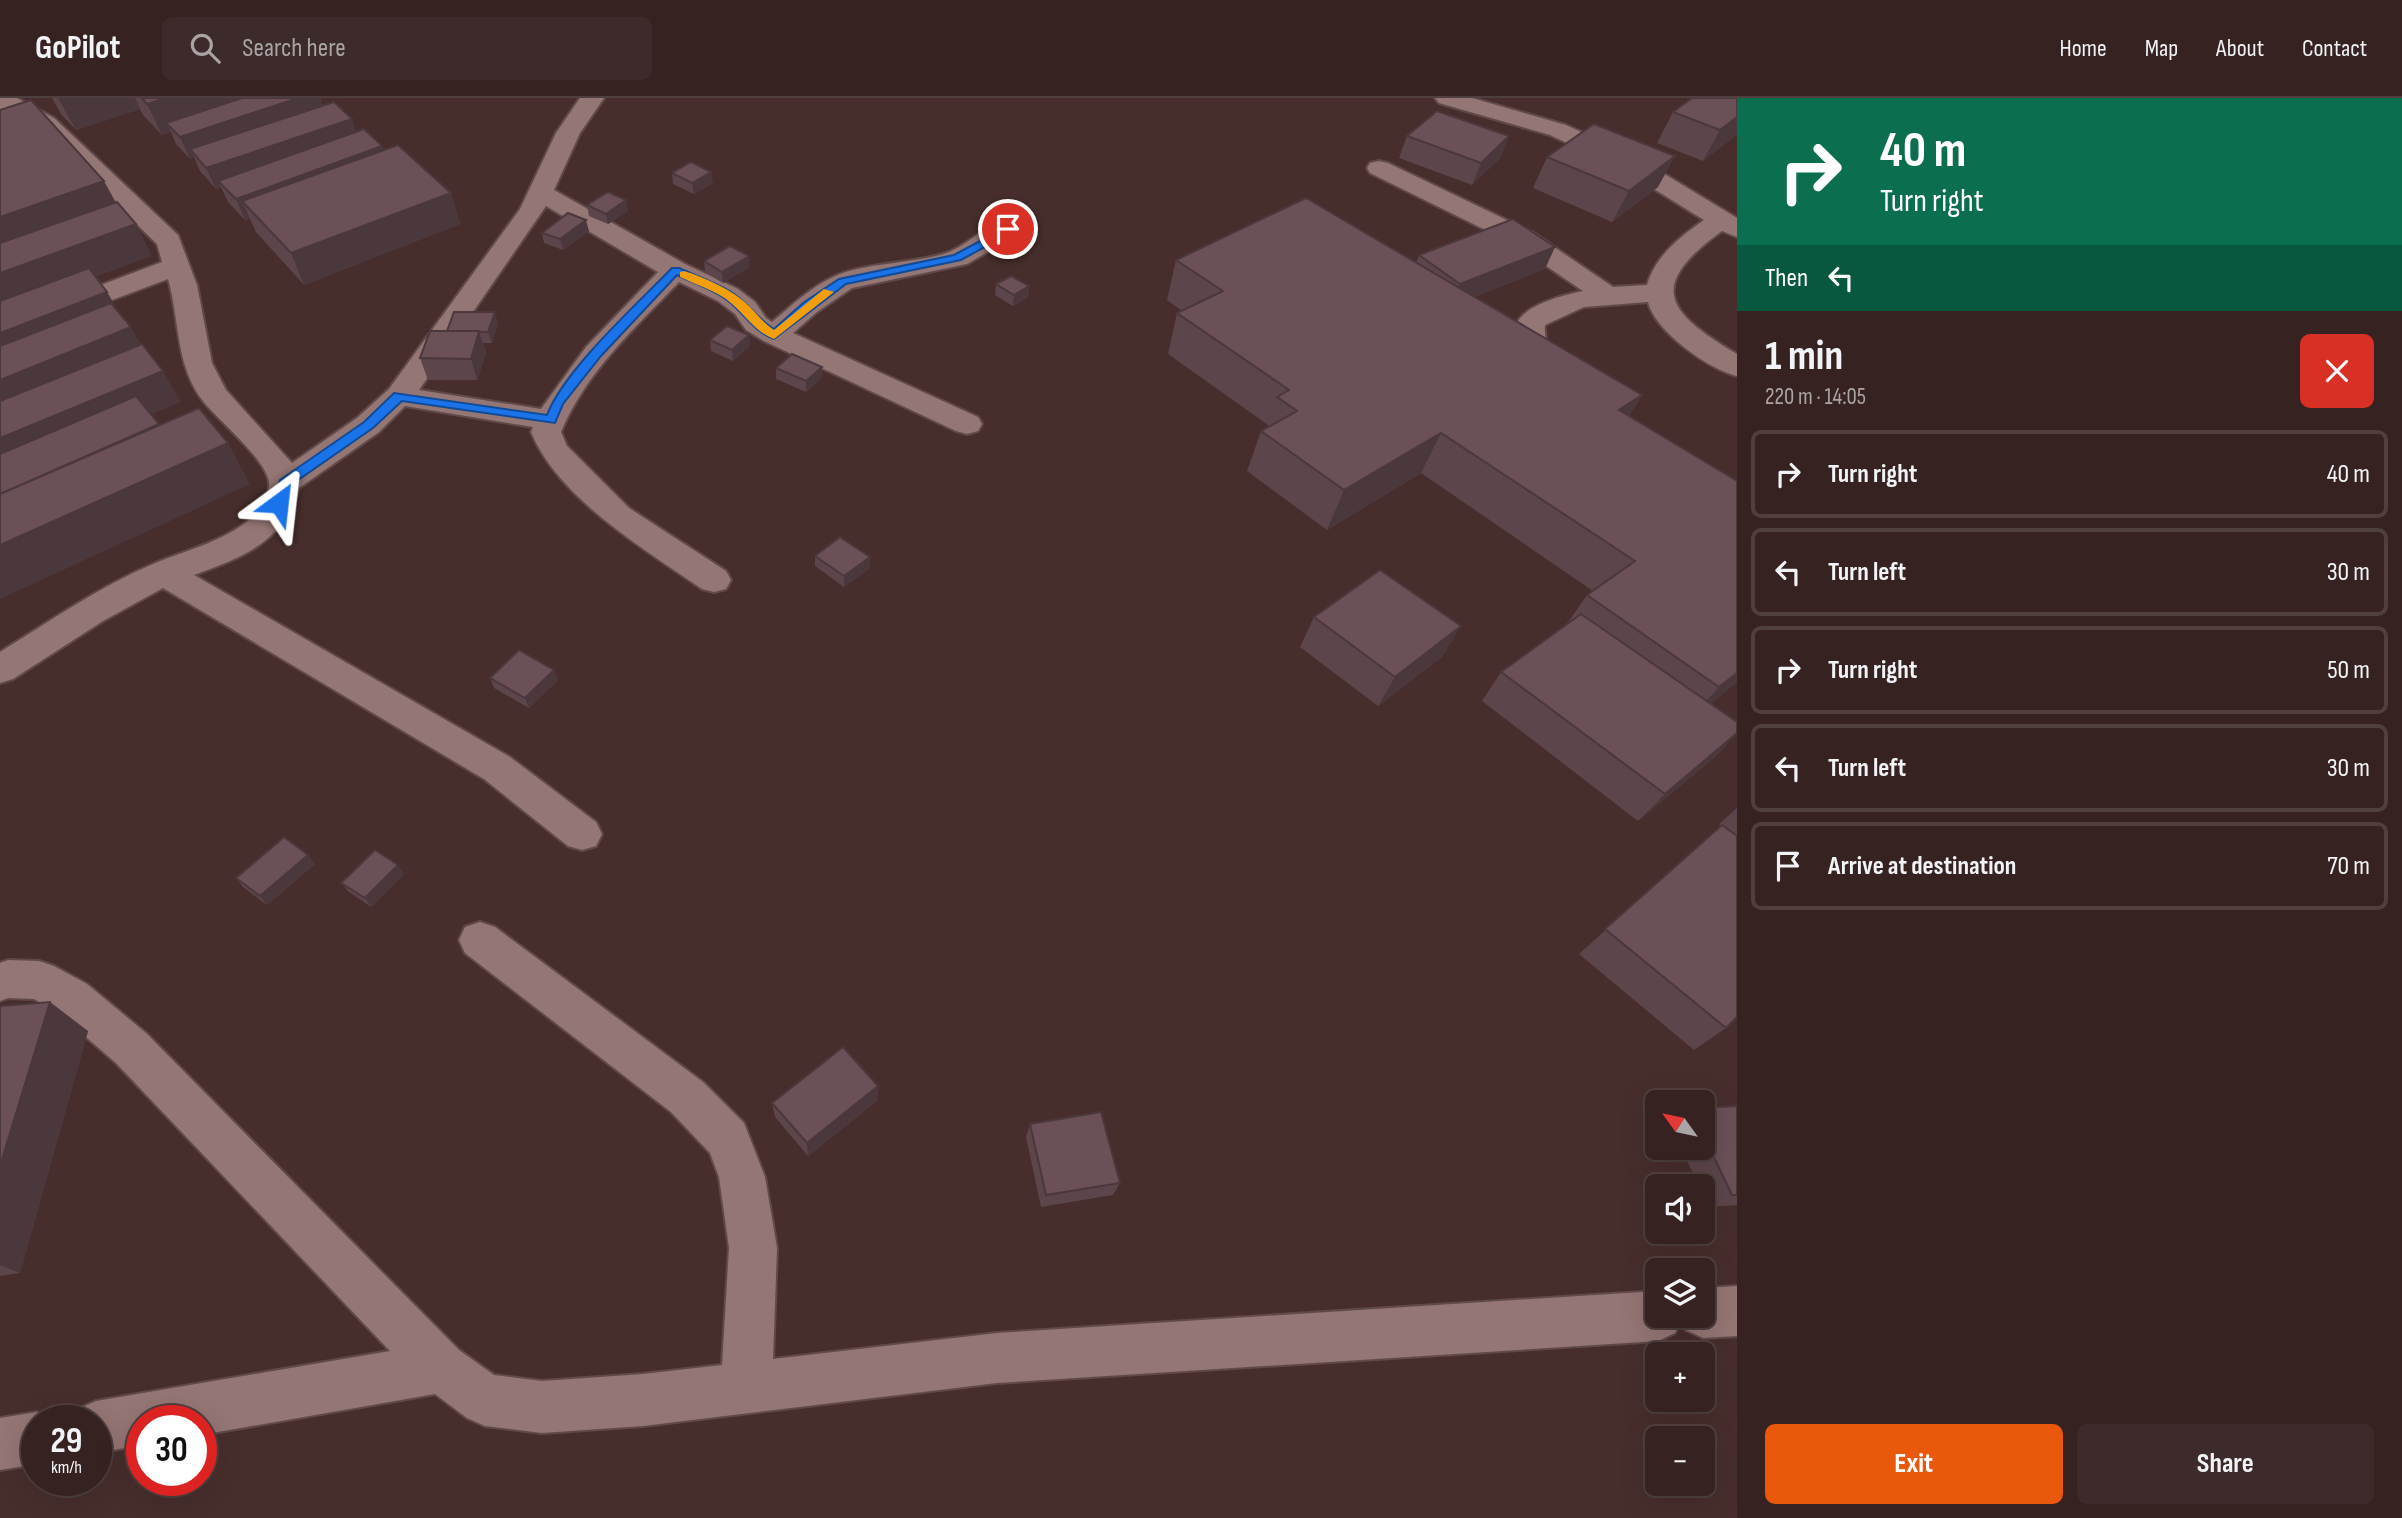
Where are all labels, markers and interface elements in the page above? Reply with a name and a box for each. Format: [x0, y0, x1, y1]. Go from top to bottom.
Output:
search box [162, 17, 652, 80]
text: GoPilot [35, 28, 120, 68]
icon: search [186, 29, 224, 67]
text: Search here [242, 33, 346, 64]
text: Home [2059, 34, 2107, 63]
text: Map [2145, 34, 2178, 63]
text: About [2216, 34, 2264, 63]
text: Contact [2302, 34, 2367, 63]
text: 40 m [1880, 122, 1966, 181]
icon: right [1765, 126, 1856, 217]
text: Turn right [1880, 182, 1984, 221]
pin [978, 199, 1038, 259]
icon: arrive [989, 210, 1027, 248]
icon: left [1822, 259, 1860, 297]
text: Then [1765, 263, 1808, 294]
text: 1 min [1765, 331, 1843, 382]
button: close [2300, 334, 2374, 408]
text: 220 m · 14:05 [1765, 383, 1866, 411]
icon: right [1769, 455, 1807, 493]
text: Turn right [1828, 459, 1917, 490]
text: 40 m [2327, 459, 2370, 490]
position arrow [242, 466, 316, 540]
icon: left [1769, 553, 1807, 591]
text: Turn left [1828, 557, 1906, 588]
text: 30 m [2327, 557, 2370, 588]
icon: right [1769, 651, 1807, 689]
text: Turn right [1828, 655, 1917, 686]
text: 50 m [2327, 655, 2370, 686]
icon: left [1769, 749, 1807, 787]
text: Turn left [1828, 753, 1906, 784]
text: 30 m [2327, 753, 2370, 784]
icon: arrive [1769, 847, 1807, 885]
text: Arrive at destination [1828, 851, 2016, 882]
text: 70 m [2327, 851, 2370, 882]
north arrow [1645, 1090, 1715, 1160]
map controls [1645, 1090, 1715, 1496]
button: sound [1645, 1174, 1715, 1244]
button: layers [1645, 1258, 1715, 1328]
button: + [1645, 1342, 1715, 1412]
speed limit sign: 30 [126, 1405, 217, 1496]
text: 29 [51, 1420, 82, 1463]
button: Exit [1765, 1424, 2063, 1504]
button: Share [2077, 1424, 2374, 1504]
button: − [1645, 1426, 1715, 1496]
text: km/h [51, 1457, 82, 1478]

